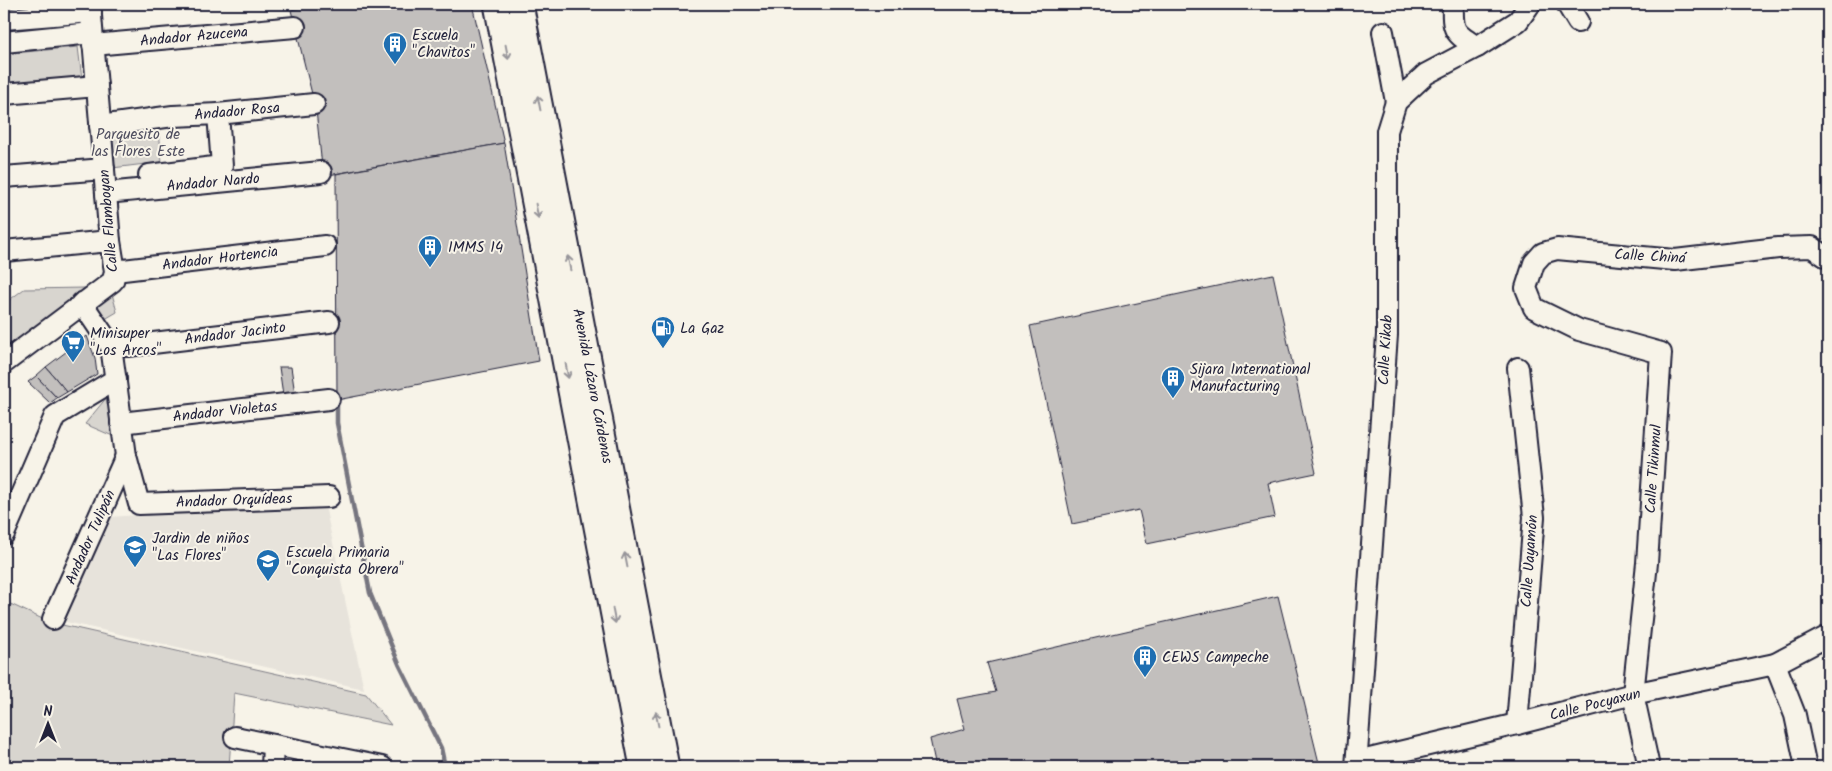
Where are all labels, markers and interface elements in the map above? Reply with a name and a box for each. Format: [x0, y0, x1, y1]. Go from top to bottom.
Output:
street label: Andador Azucena [139, 20, 249, 54]
place label: Escuela "Chavitos" [412, 24, 475, 65]
building icon: Escuela "Chavitos" [382, 31, 408, 65]
one-way arrow [502, 43, 512, 59]
street label: Andador Rosa [193, 96, 281, 128]
one-way arrow [534, 96, 543, 112]
park label: Parquesito de las Flores Este [91, 123, 185, 164]
street label: Andador Nardo [166, 167, 261, 199]
street label: Calle Flamboyan [93, 168, 125, 273]
one-way arrow [533, 203, 542, 219]
building icon: IMMS 14 [417, 234, 443, 268]
place label: IMMS 14 [448, 236, 503, 260]
street label: Andador Hortencia [161, 240, 279, 278]
street label: Calle Chiná [1613, 243, 1688, 271]
one-way arrow [564, 255, 574, 271]
street label: Avenida Lázaro Cárdenas [565, 307, 619, 466]
street label: Calle Kikab [1372, 314, 1400, 386]
fuel station icon: La Gaz [650, 315, 676, 349]
street label: Andador Jacinto [183, 316, 287, 352]
place label: La Gaz [680, 317, 724, 341]
place label: Minisuper "Los Arcos" [90, 322, 161, 363]
supermarket icon: Minisuper "Los Arcos" [60, 329, 86, 363]
place label: Sijara International Manufacturing [1190, 358, 1311, 399]
one-way arrow [563, 362, 573, 378]
building icon: Sijara International Manufacturing [1160, 365, 1186, 399]
street label: Andador Violetas [172, 395, 279, 429]
street label: Calle Tikinmul [1639, 423, 1669, 514]
street label: Andador Tulipán [59, 486, 123, 589]
street label: Andador Orquídeas [175, 487, 293, 515]
street label: Calle Uayamón [1515, 514, 1545, 608]
place label: Jardin de niños "Las Flores" [152, 527, 250, 568]
school or university icon: Jardin de niños "Las Flores" [122, 534, 148, 568]
place label: Escuela Primaria "Conquista Obrera" [286, 541, 404, 582]
school or university icon: Escuela Primaria "Conquista Obrera" [255, 548, 281, 582]
one-way arrow [621, 552, 631, 568]
one-way arrow [610, 608, 620, 624]
building icon: CEWS Campeche [1132, 644, 1158, 678]
place label: CEWS Campeche [1162, 646, 1269, 670]
street label: Calle Pocyaxun [1547, 682, 1643, 728]
north arrow [22, 698, 72, 748]
text: N [44, 701, 53, 723]
one-way arrow [652, 712, 661, 728]

